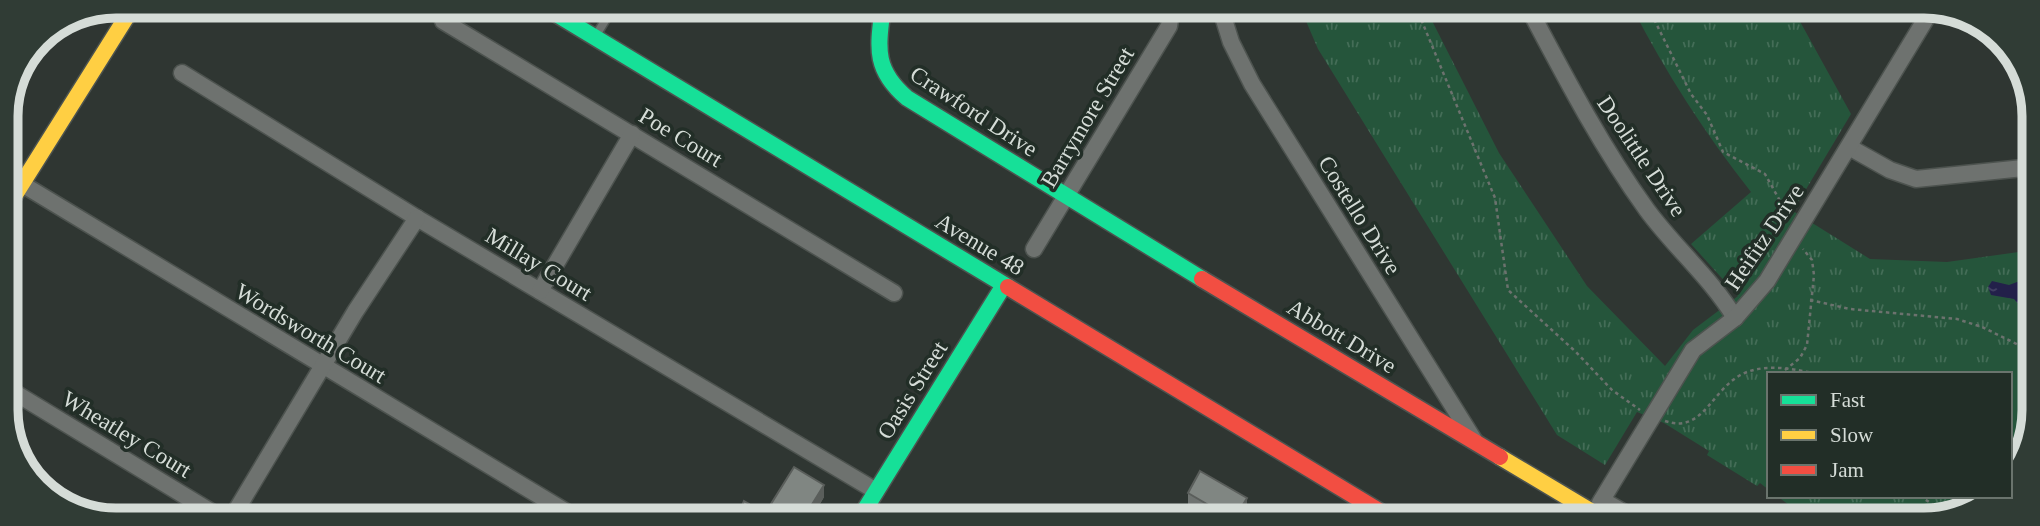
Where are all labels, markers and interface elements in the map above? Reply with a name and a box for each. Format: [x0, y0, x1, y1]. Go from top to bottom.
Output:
street label: Barrymore Street [1036, 42, 1139, 192]
street label: Crawford Drive [906, 61, 1042, 162]
street label: Doolittle Drive [1592, 91, 1691, 221]
street label: Poe Court [635, 103, 727, 172]
street label: Costello Drive [1313, 151, 1406, 279]
street label: Heifitz Drive [1720, 180, 1809, 295]
street label: Avenue 48 [931, 208, 1028, 281]
street label: Millay Court [481, 223, 597, 306]
street label: Wordsworth Court [231, 279, 391, 389]
street label: Abbott Drive [1283, 294, 1400, 379]
street label: Oasis Street [873, 336, 953, 444]
legend [1767, 372, 2012, 498]
street label: Wheatley Court [58, 386, 196, 483]
text: Fast [1830, 388, 1865, 412]
text: Slow [1830, 423, 1874, 447]
text: Jam [1830, 458, 1864, 482]

